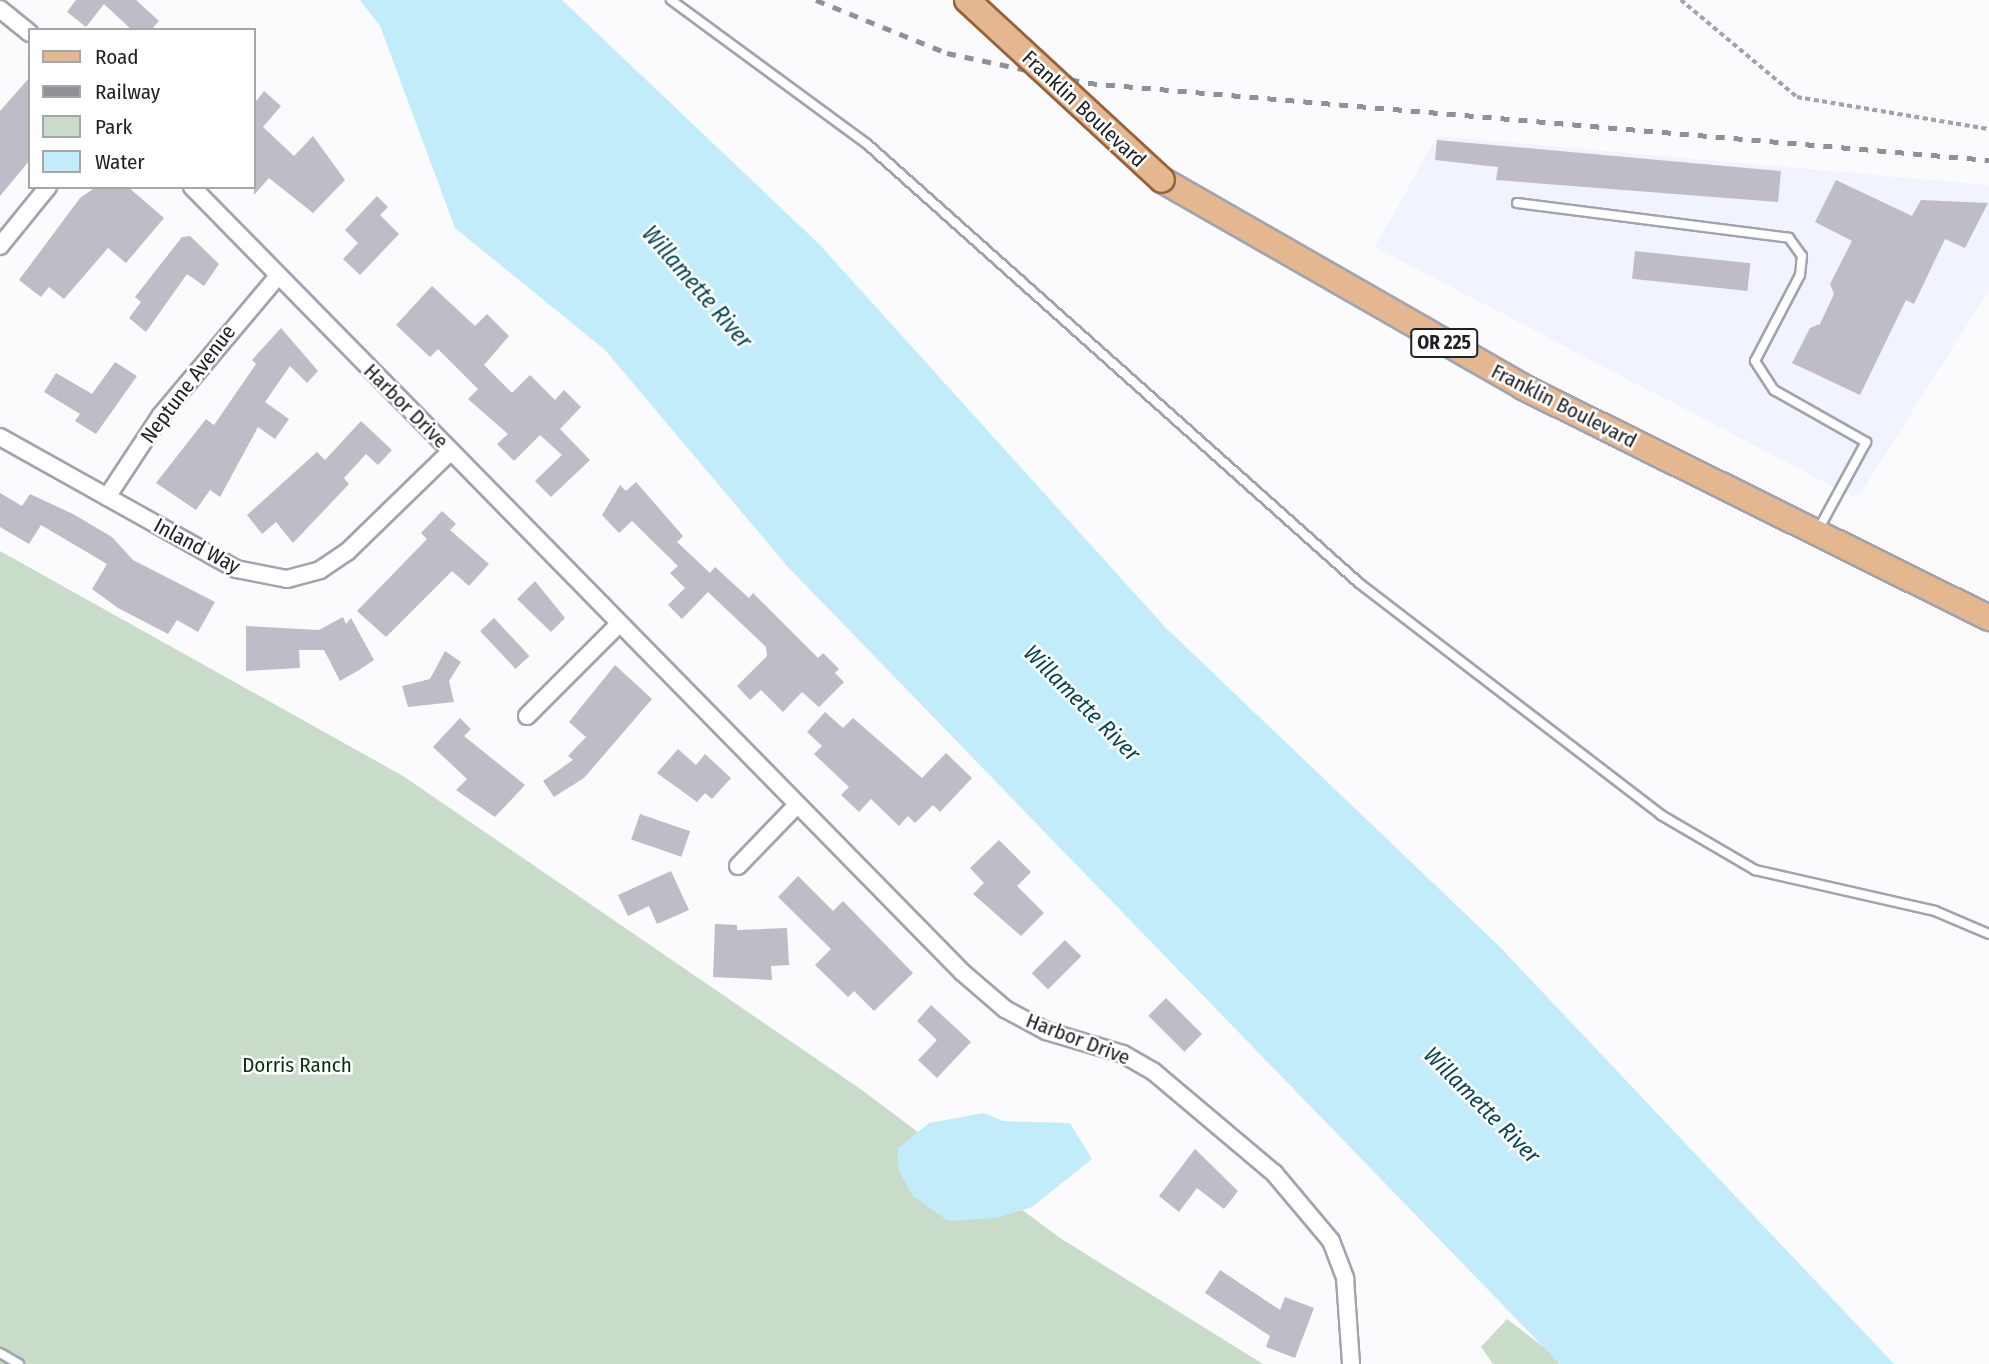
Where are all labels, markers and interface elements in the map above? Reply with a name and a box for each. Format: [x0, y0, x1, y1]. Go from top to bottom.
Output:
legend [28, 28, 256, 189]
text: Road [95, 44, 139, 70]
street label: Franklin Boulevard [1017, 45, 1151, 173]
text: Railway [95, 79, 160, 105]
text: Park [95, 114, 132, 140]
text: Water [95, 149, 145, 175]
water label: Willamette River [636, 220, 758, 354]
street label: Neptune Avenue [135, 320, 241, 448]
road number: OR 225 [1409, 328, 1479, 358]
street label: Harbor Drive [358, 358, 454, 454]
street label: Franklin Boulevard [1487, 359, 1641, 453]
street label: Inland Way [150, 513, 244, 579]
water label: Willamette River [1018, 639, 1146, 767]
street label: Harbor Drive [1022, 1008, 1134, 1070]
water label: Willamette River [1418, 1041, 1546, 1169]
park label: Dorris Ranch [242, 1052, 352, 1078]

